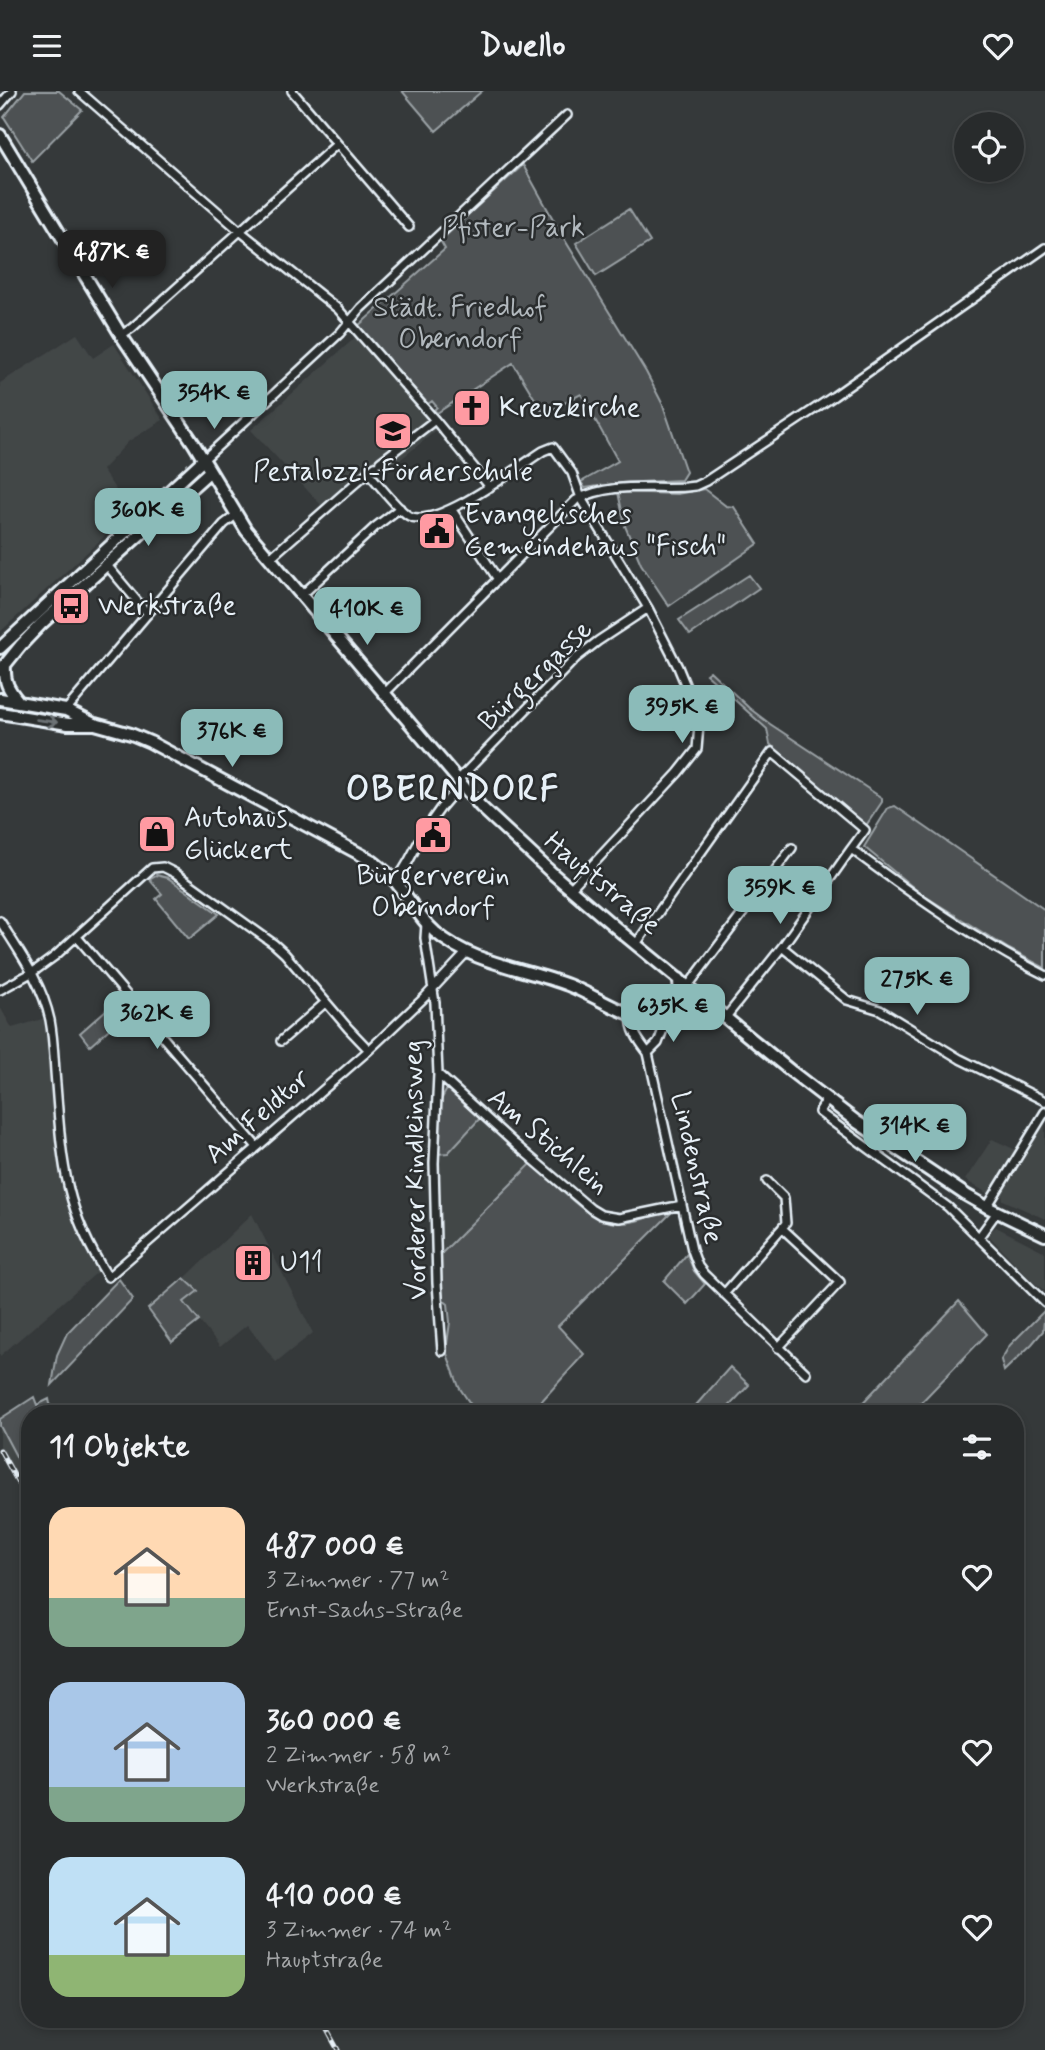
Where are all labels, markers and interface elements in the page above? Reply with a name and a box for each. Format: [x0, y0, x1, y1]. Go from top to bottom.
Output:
text: Dwello [479, 25, 566, 67]
icon: menu [28, 27, 66, 65]
icon: heart [979, 27, 1017, 65]
map controls [954, 112, 1024, 182]
button: locate [954, 112, 1024, 182]
park label: Pfister-Park [441, 210, 585, 247]
pin: 487K € [55, 231, 169, 290]
text: 487K € [74, 238, 150, 268]
park label: Städt. Friedhof Oberndorf [373, 290, 547, 359]
pin: 354K € [157, 371, 271, 431]
text: 354K € [177, 379, 251, 409]
church icon: Kreuzkirche [451, 387, 493, 429]
place label: Kreuzkirche [499, 390, 640, 427]
school or university icon: Pestalozzi-Förderschule [372, 410, 414, 452]
place label: Pestalozzi-Förderschule [253, 454, 533, 491]
pin: 360K € [91, 489, 205, 548]
text: 360K € [111, 496, 185, 526]
place label: Evangelisches Gemeindehaus "Fisch" [464, 497, 726, 566]
public building icon: Evangelisches Gemeindehaus "Fisch" [416, 510, 458, 552]
bus stop icon: Werkstraße [50, 585, 92, 627]
pin: 410K € [310, 587, 424, 647]
place label: Werkstraße [98, 588, 236, 625]
text: 410K € [330, 595, 404, 625]
street label: Bürgergasse [471, 612, 603, 742]
pin: 395K € [625, 685, 739, 745]
text: 395K € [645, 693, 719, 723]
pin: 376K € [175, 709, 289, 769]
one-way arrow [35, 714, 58, 727]
text: 376K € [197, 717, 267, 747]
district label: OBERNDORF [346, 767, 560, 813]
place label: Autohaus Glückert [184, 800, 293, 869]
shop icon: Autohaus Glückert [136, 813, 178, 855]
public building icon: Bürgerverein Oberndorf [412, 814, 454, 856]
street label: Hauptstraße [535, 824, 669, 944]
place label: Bürgerverein Oberndorf [356, 858, 510, 927]
pin: 359K € [723, 867, 837, 926]
text: 359K € [744, 874, 816, 904]
pin: 275K € [860, 957, 974, 1017]
text: 275K € [880, 965, 954, 995]
pin: 635K € [616, 985, 730, 1044]
pin: 362K € [100, 991, 214, 1051]
text: 635K € [637, 992, 709, 1022]
text: 362K € [120, 999, 194, 1029]
street label: Vorderer Kindleinsweg [395, 1040, 437, 1300]
street label: Am Feldtor [198, 1060, 319, 1173]
street label: Am Stichlein [479, 1080, 617, 1204]
street label: Lindenstraße [661, 1088, 731, 1248]
pin: 314K € [858, 1105, 972, 1164]
text: 314K € [879, 1112, 951, 1142]
building icon: U11 [232, 1242, 274, 1284]
place label: U11 [280, 1245, 323, 1282]
text: 11 Objekte [49, 1428, 190, 1467]
icon: filters [958, 1428, 996, 1466]
text: 487 000 € [266, 1527, 405, 1566]
icon: home [105, 1535, 189, 1619]
icon: heart [958, 1558, 996, 1596]
text: 3 Zimmer · 77 m² [266, 1566, 450, 1596]
text: Ernst-Sachs-Straße [266, 1596, 463, 1626]
text: 360 000 € [266, 1702, 402, 1741]
icon: home [105, 1710, 189, 1794]
icon: heart [958, 1733, 996, 1771]
text: 2 Zimmer · 58 m² [266, 1741, 451, 1771]
text: Werkstraße [266, 1771, 380, 1801]
text: 410 000 € [266, 1877, 402, 1916]
icon: home [105, 1885, 189, 1969]
icon: heart [958, 1908, 996, 1946]
text: 3 Zimmer · 74 m² [266, 1916, 452, 1946]
text: Hauptstraße [266, 1946, 383, 1976]

